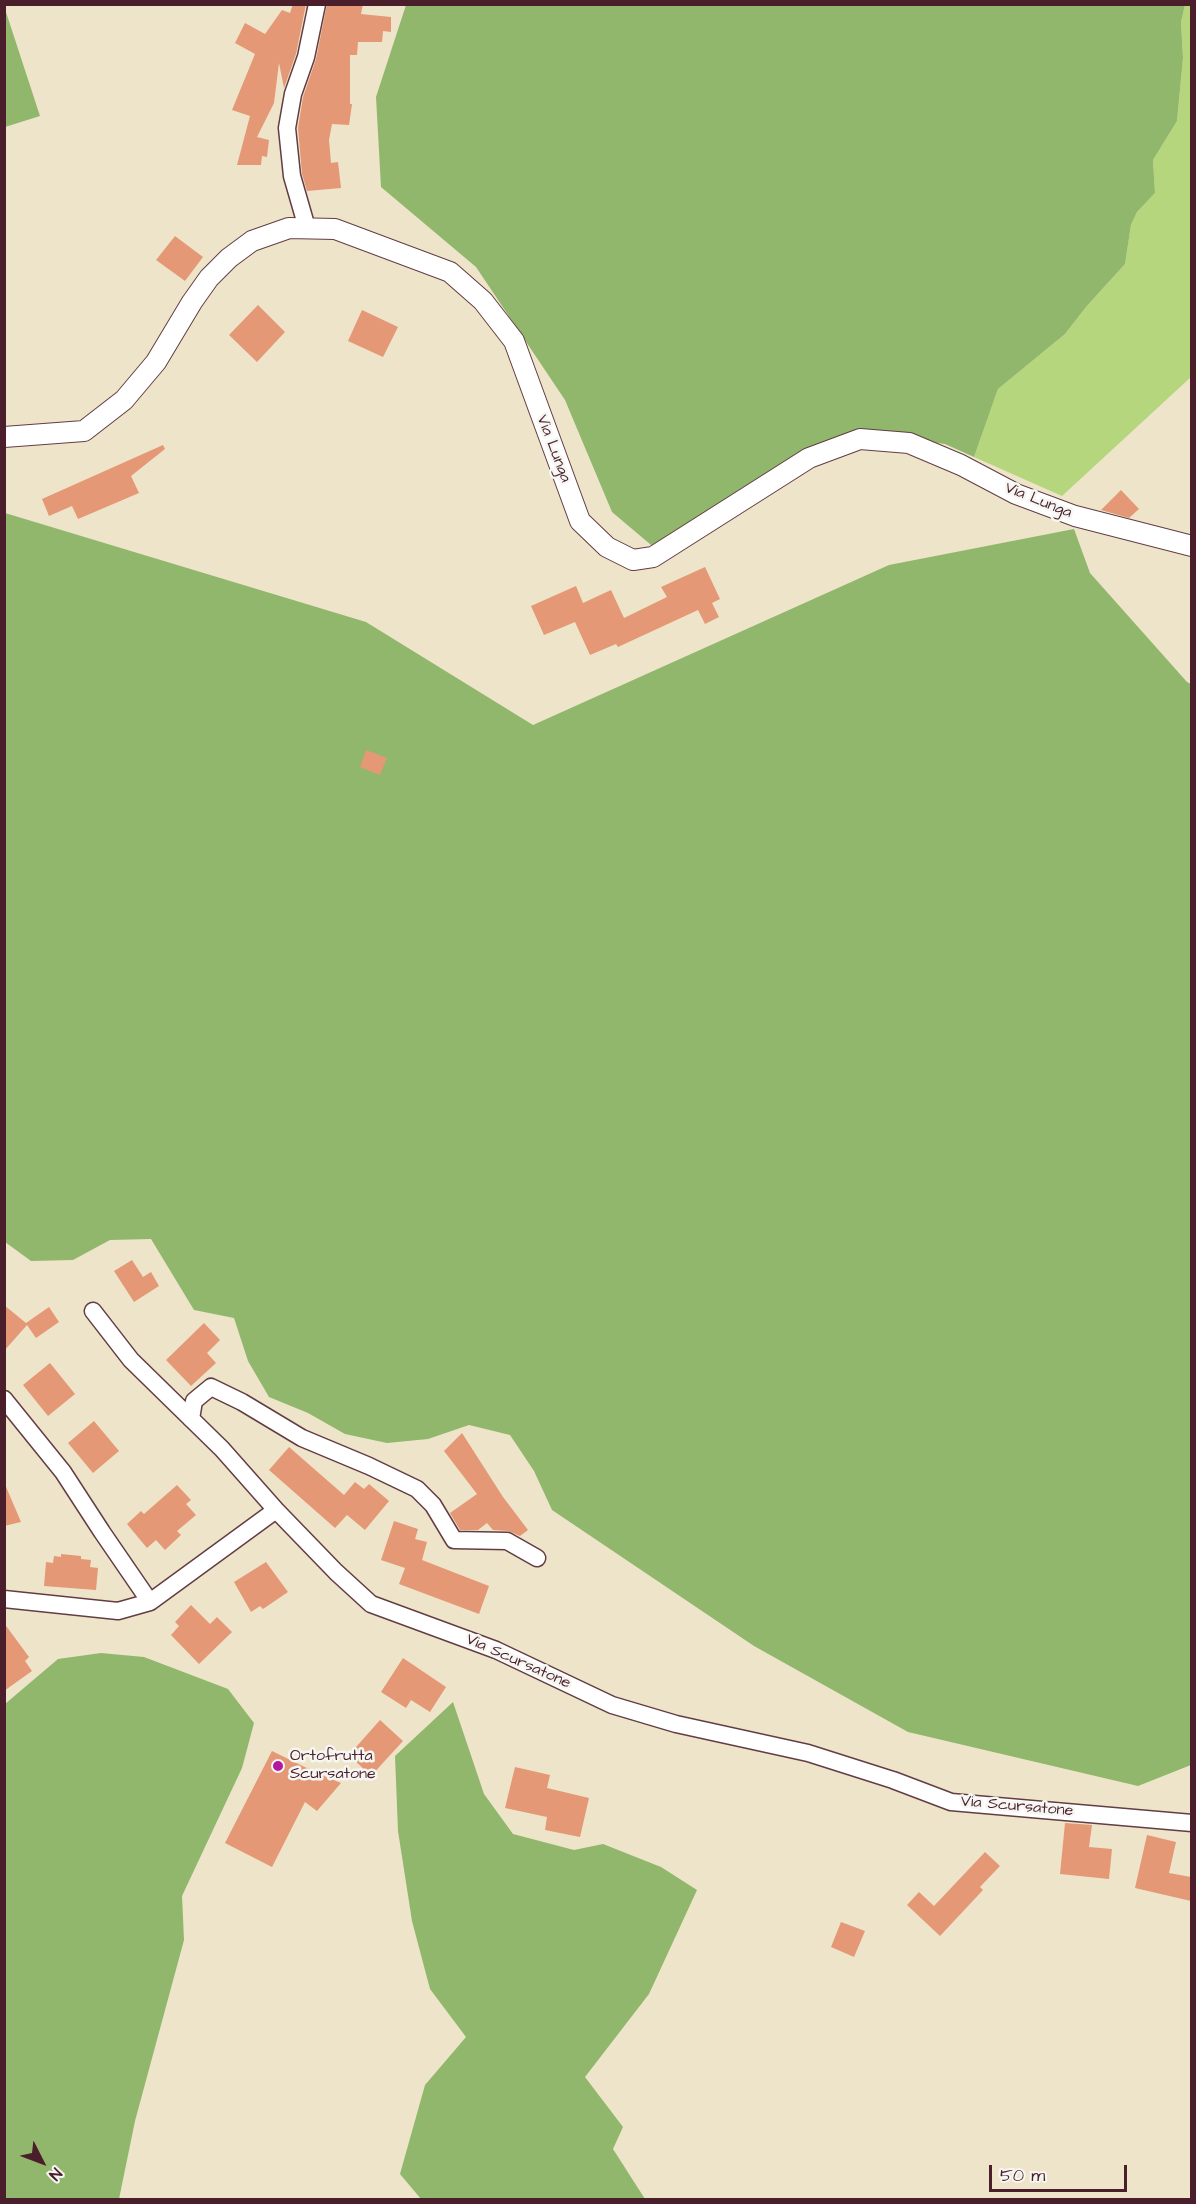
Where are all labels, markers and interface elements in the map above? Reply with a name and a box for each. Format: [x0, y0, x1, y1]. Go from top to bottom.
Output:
street label: Via Lunga [531, 413, 575, 485]
street label: Via Lunga [1002, 479, 1074, 523]
street label: Via Scursatone [463, 1630, 573, 1694]
place label: Ortofrutta Scursatone [290, 1747, 376, 1785]
marker: Ortofrutta Scursatone [271, 1759, 285, 1773]
street label: Via Scursatone [960, 1793, 1074, 1821]
north arrow [12, 2132, 72, 2192]
scale bar [992, 2153, 1130, 2191]
text: N [44, 2163, 67, 2185]
text: 50 m [1000, 2163, 1045, 2188]

